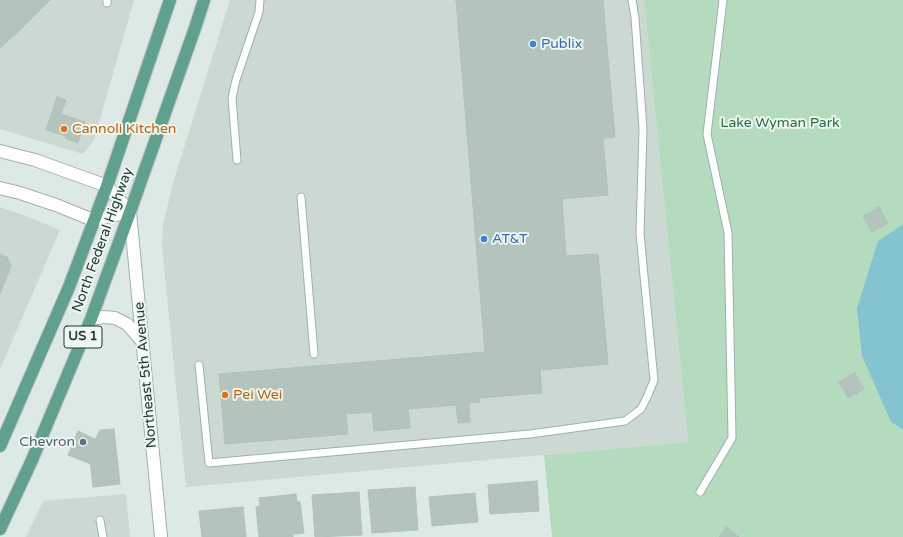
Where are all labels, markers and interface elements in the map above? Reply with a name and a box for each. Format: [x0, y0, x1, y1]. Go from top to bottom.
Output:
place label: Publix [541, 36, 582, 52]
marker: Publix [528, 39, 538, 49]
park label: Lake Wyman Park [720, 115, 840, 131]
place label: Cannoli Kitchen [72, 121, 176, 137]
marker: Cannoli Kitchen [59, 124, 69, 134]
street label: North Federal Highway [69, 165, 137, 315]
place label: AT&T [492, 231, 528, 247]
marker: AT&T [479, 234, 489, 244]
street label: Northeast 5th Avenue [131, 301, 161, 449]
road number: US 1 [64, 326, 102, 348]
place label: Pei Wei [233, 387, 282, 403]
marker: Pei Wei [220, 390, 230, 400]
place label: Chevron [19, 434, 75, 450]
marker: Chevron [78, 437, 88, 447]

